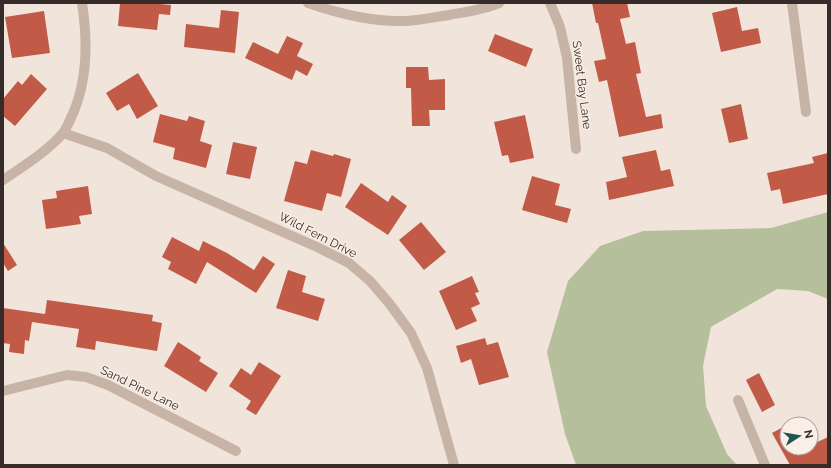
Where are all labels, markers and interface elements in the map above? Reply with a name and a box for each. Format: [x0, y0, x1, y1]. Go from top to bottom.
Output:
street label: Sweet Bay Lane [570, 40, 594, 130]
street label: Wild Fern Drive [277, 209, 359, 261]
street label: Sand Pine Lane [98, 363, 182, 413]
north arrow [779, 416, 819, 456]
text: N [801, 429, 816, 439]

